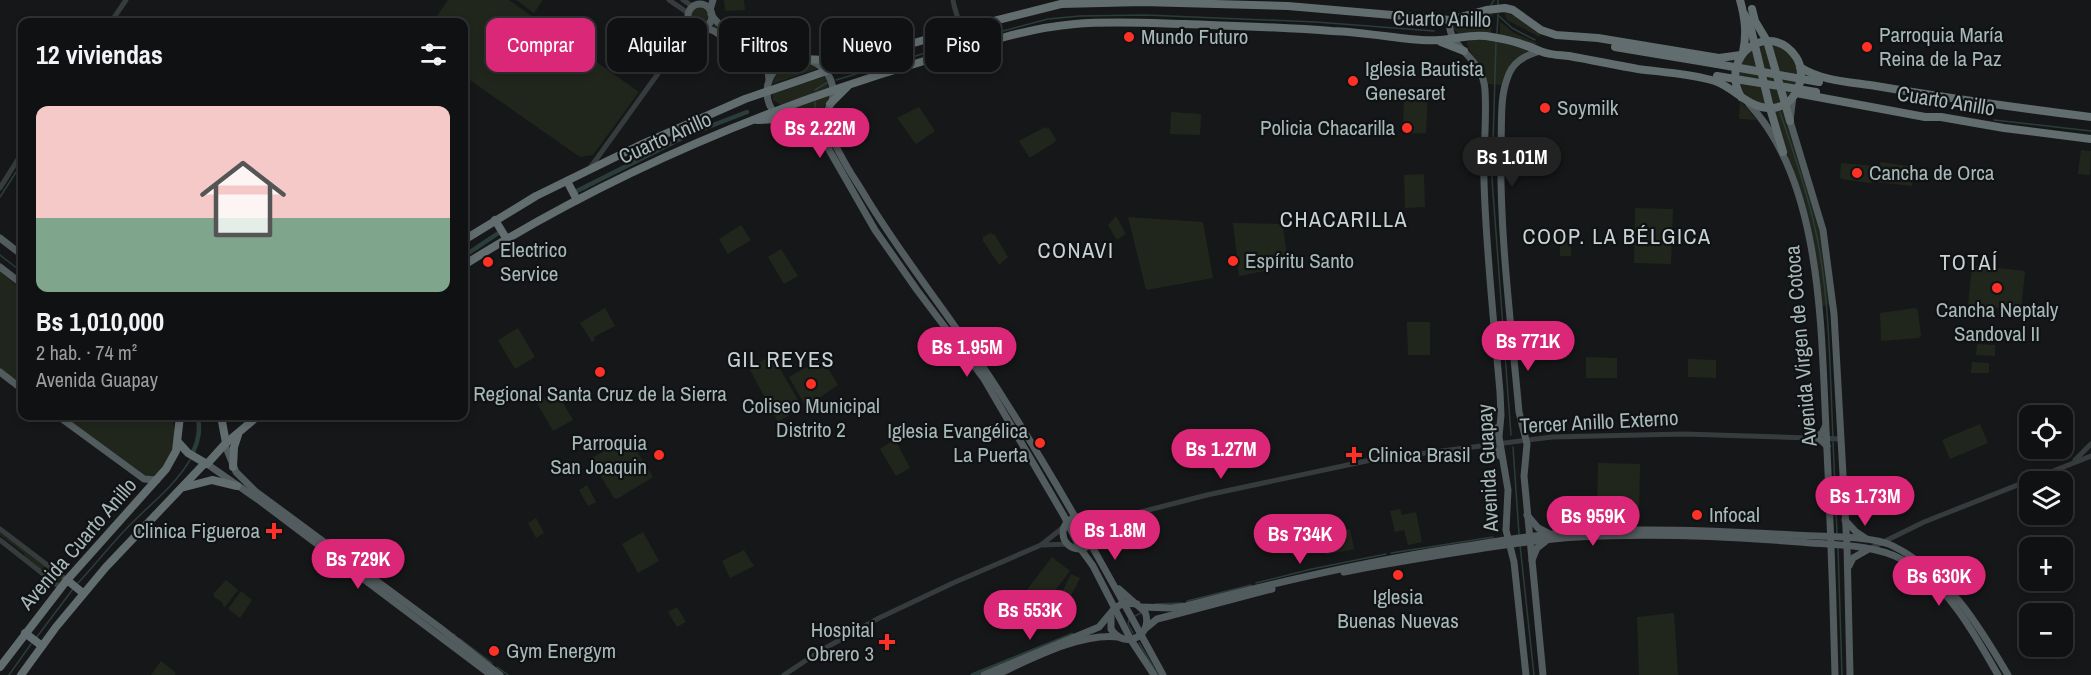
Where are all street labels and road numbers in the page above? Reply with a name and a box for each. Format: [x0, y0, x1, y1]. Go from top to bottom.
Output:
street label: Cuarto Anillo [1392, 3, 1492, 34]
street label: Cuarto Anillo [1895, 78, 1997, 123]
street label: Cuarto Anillo [614, 104, 716, 171]
street label: Avenida Virgen de Cotoca [1777, 244, 1824, 449]
street label: Avenida Guapay [1470, 403, 1505, 534]
street label: Tercer Anillo Externo [1519, 403, 1679, 440]
street label: Avenida Cuarto Anillo [11, 471, 143, 617]

